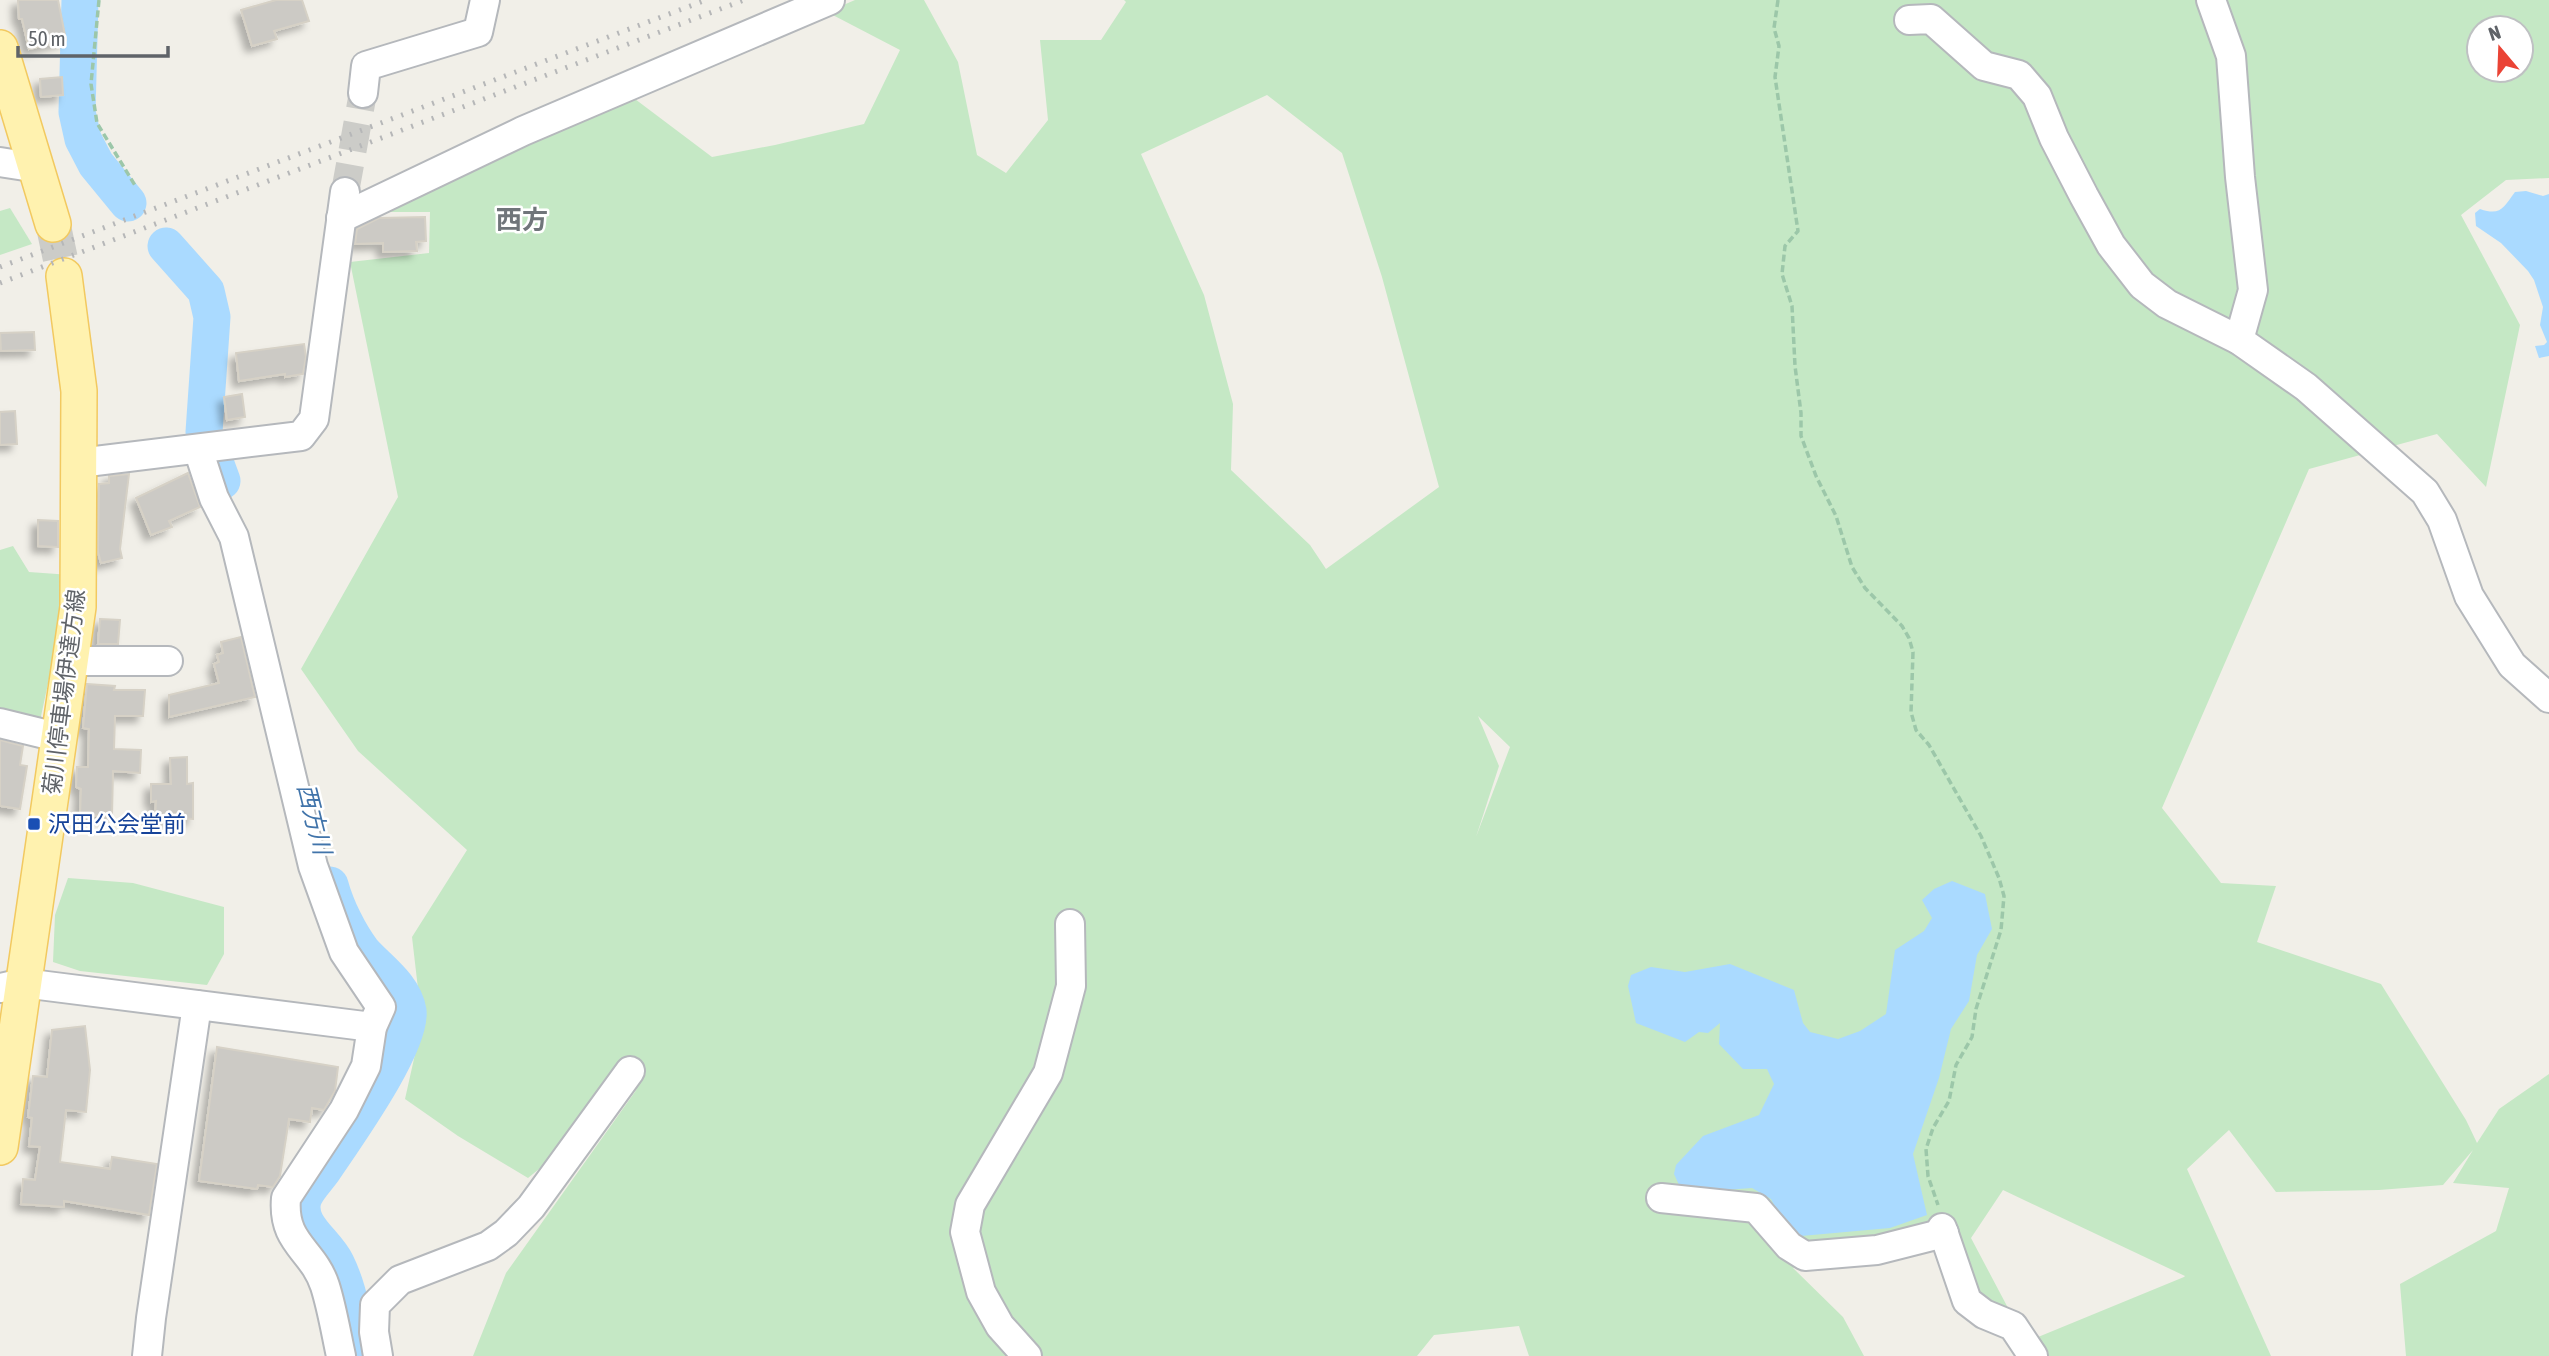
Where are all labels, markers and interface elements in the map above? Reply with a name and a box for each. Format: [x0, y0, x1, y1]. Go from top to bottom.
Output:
scale bar [18, 14, 168, 58]
north arrow [2465, 14, 2535, 84]
text: N [2486, 21, 2503, 45]
text: 50 m [28, 26, 66, 50]
district label: 西方 [496, 205, 548, 235]
street label: 菊川停車場伊達方線 [38, 588, 90, 796]
water label: 西方川 [293, 781, 337, 860]
place label: 沢田公会堂前 [48, 811, 186, 837]
marker: 沢田公会堂前 [26, 816, 42, 832]

